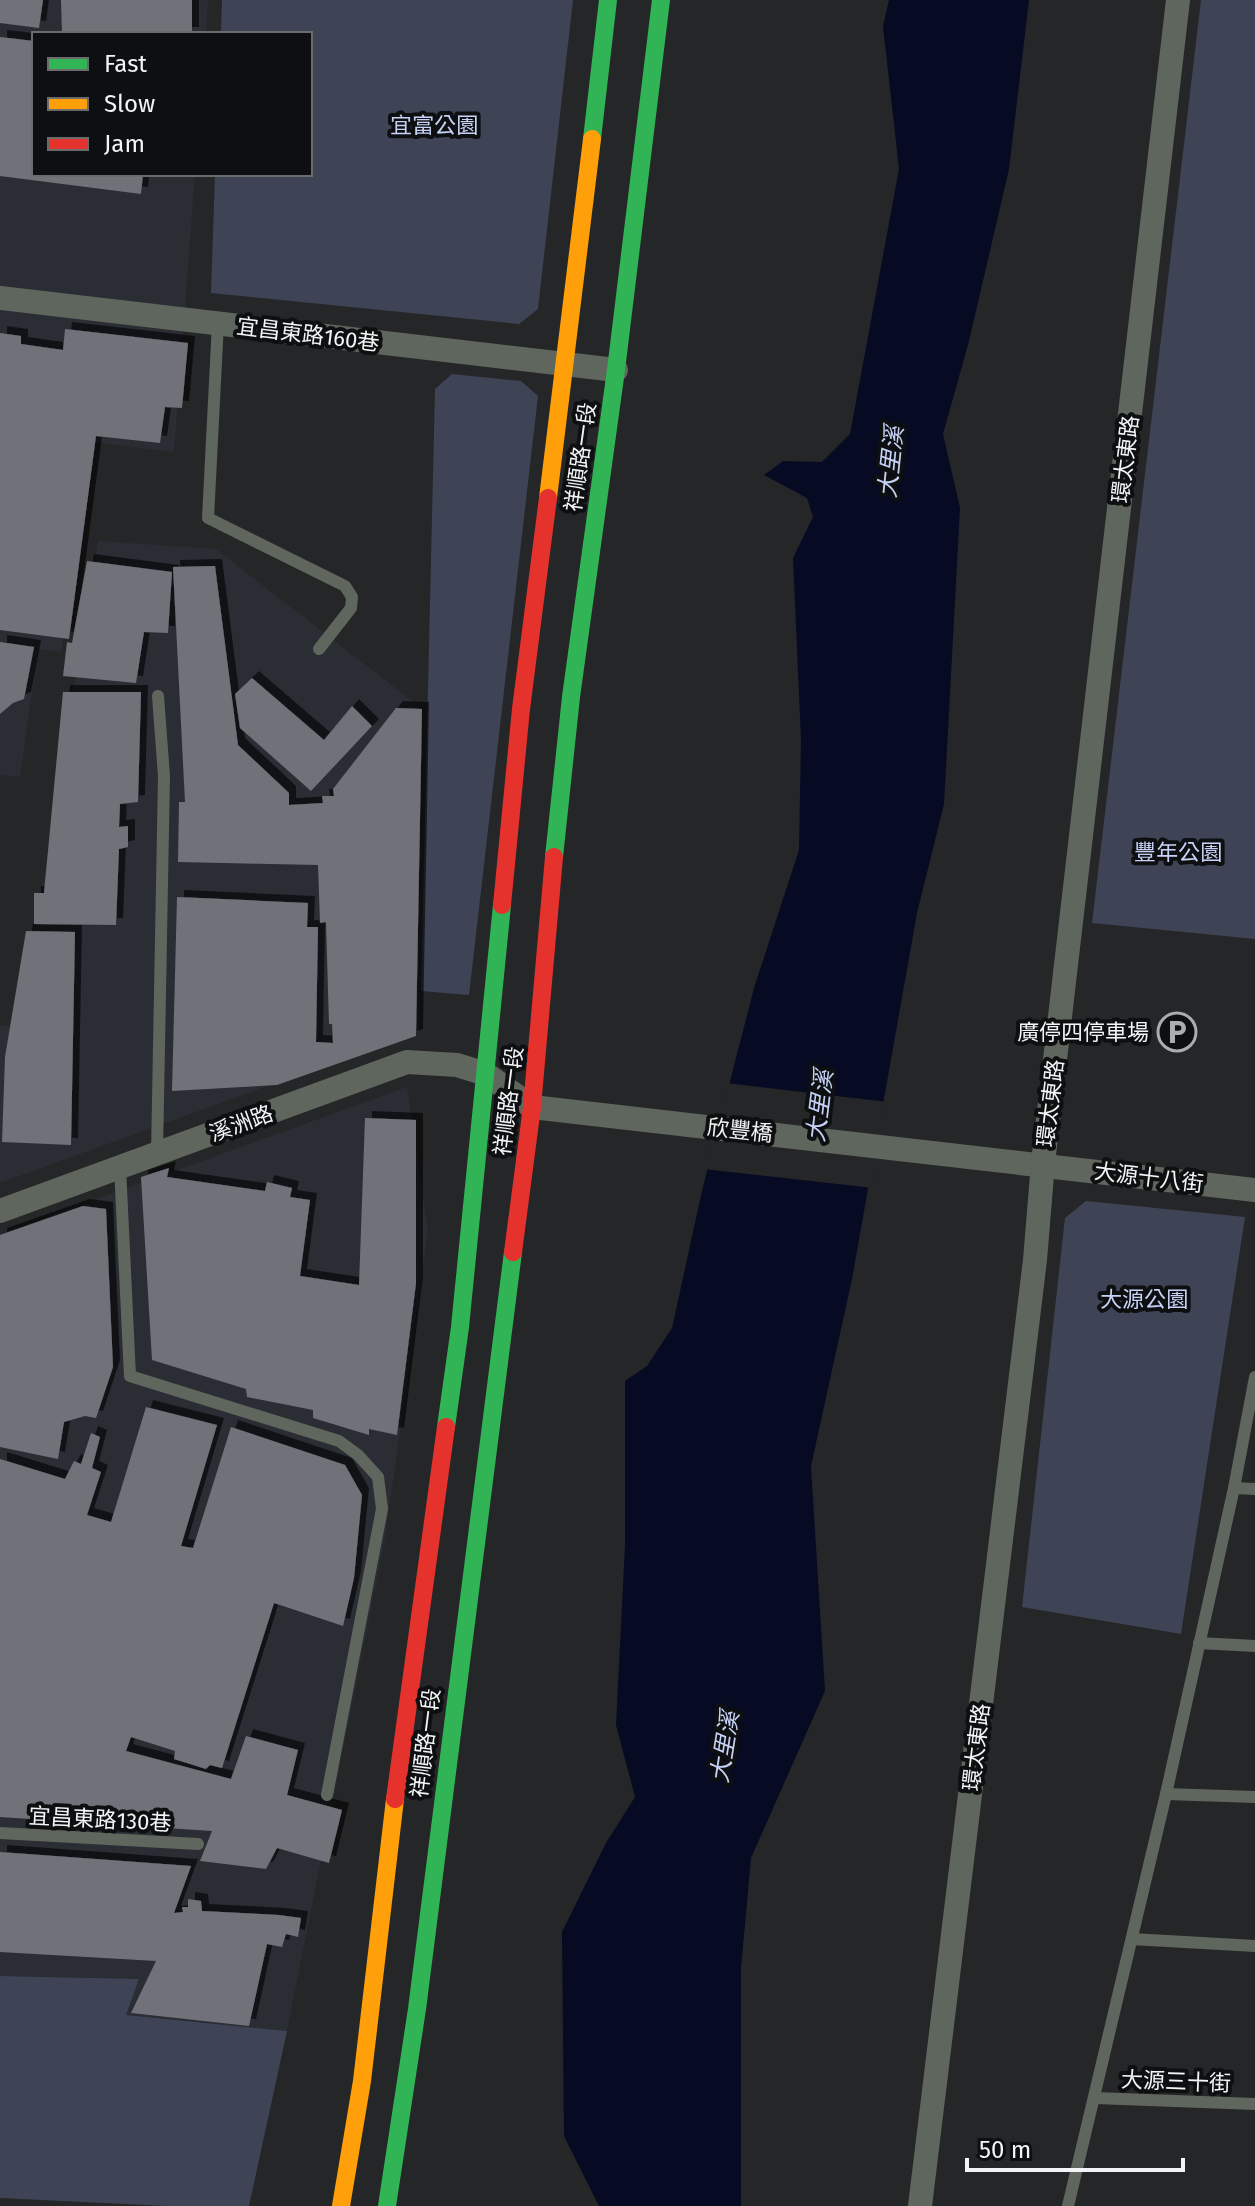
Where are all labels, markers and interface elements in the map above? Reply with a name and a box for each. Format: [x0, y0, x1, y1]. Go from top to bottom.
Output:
legend [32, 32, 312, 176]
text: Fast [104, 50, 147, 78]
text: Slow [104, 90, 155, 118]
park label: 宜富公園 [390, 112, 478, 139]
text: Jam [104, 130, 145, 158]
street label: 宜昌東路160巷 [235, 312, 381, 357]
street label: 祥順路一段 [559, 401, 602, 513]
street label: 環太東路 [1107, 414, 1144, 504]
water label: 大里溪 [873, 422, 909, 499]
park label: 豐年公園 [1134, 839, 1222, 866]
parking icon: 廣停四停車場 [1156, 1011, 1198, 1053]
place label: 廣停四停車場 [1017, 1019, 1149, 1046]
street label: 祥順路一段 [488, 1045, 529, 1157]
street label: 環太東路 [1032, 1058, 1069, 1148]
water label: 大里溪 [802, 1066, 839, 1143]
street label: 溪洲路 [206, 1099, 277, 1147]
street label: 欣豐橋 [706, 1114, 774, 1147]
street label: 大源十八街 [1093, 1157, 1205, 1198]
park label: 大源公園 [1100, 1286, 1188, 1313]
street label: 祥順路一段 [405, 1687, 446, 1799]
street label: 環太東路 [958, 1702, 995, 1792]
water label: 大里溪 [706, 1706, 745, 1785]
street label: 宜昌東路130巷 [28, 1802, 172, 1837]
street label: 大源三十街 [1121, 2066, 1231, 2097]
scale bar [967, 2122, 1183, 2172]
text: 50 m [979, 2136, 1031, 2164]

